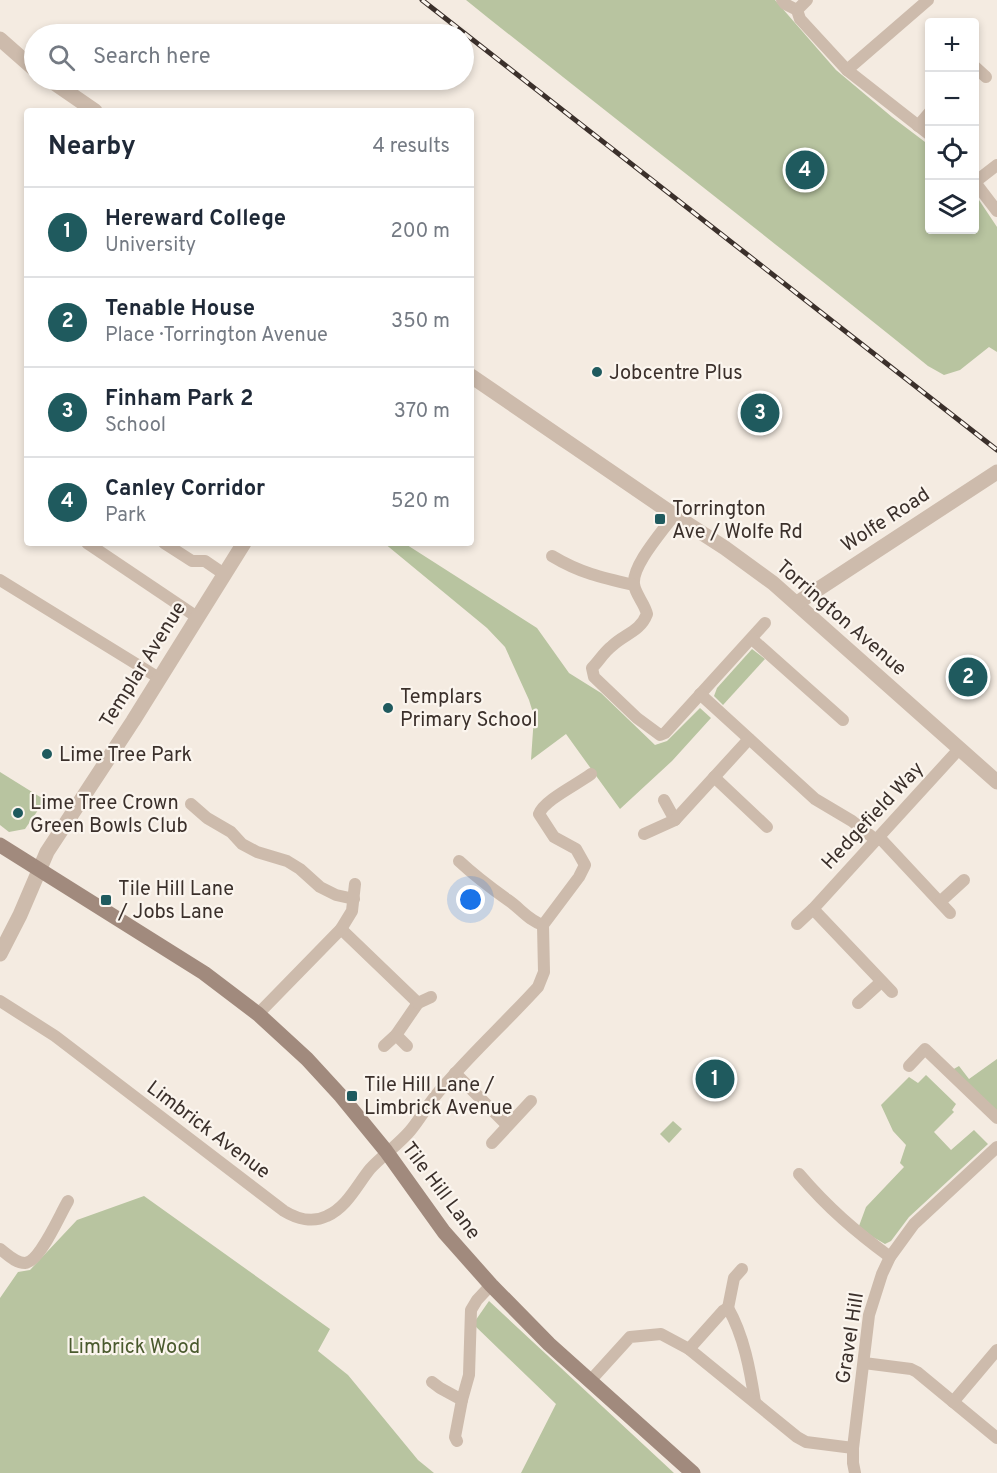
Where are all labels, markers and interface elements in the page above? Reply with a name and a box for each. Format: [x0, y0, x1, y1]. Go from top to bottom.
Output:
map controls [925, 18, 979, 234]
button: + [925, 18, 979, 72]
search box [24, 24, 474, 90]
icon: search [45, 41, 78, 74]
text: Search here [93, 44, 211, 71]
button: − [925, 72, 979, 126]
button: locate [925, 126, 979, 180]
text: Nearby [48, 131, 136, 164]
text: 4 results [373, 134, 450, 160]
pin: 4 [786, 148, 824, 192]
button: layers [925, 180, 979, 234]
text: Hereward College [105, 206, 286, 233]
text: 1 [64, 219, 72, 245]
text: 200 m [391, 219, 450, 245]
text: University [105, 233, 196, 259]
text: Tenable House [105, 296, 255, 323]
text: 2 [61, 309, 74, 335]
text: 350 m [391, 309, 450, 335]
text: Place · Torrington Avenue [105, 323, 328, 349]
place label: Jobcentre Plus [609, 361, 743, 387]
marker: Jobcentre Plus [590, 365, 604, 379]
text: Finham Park 2 [105, 386, 253, 413]
pin: 3 [740, 390, 780, 436]
text: 3 [62, 399, 74, 425]
text: 370 m [394, 399, 450, 425]
text: School [105, 413, 166, 439]
text: Canley Corridor [105, 476, 265, 503]
street label: Wolfe Road [837, 482, 935, 559]
text: 4 [61, 489, 74, 515]
text: 520 m [391, 489, 450, 515]
place label: Torrington Ave / Wolfe Rd [672, 497, 803, 546]
text: Park [105, 503, 146, 529]
marker: Torrington Ave / Wolfe Rd [653, 512, 667, 526]
street label: Torrington Avenue [770, 555, 911, 682]
street label: Templar Avenue [95, 597, 193, 733]
pin: 2 [948, 654, 988, 700]
place label: Templars Primary School [400, 685, 537, 734]
marker: Templars Primary School [381, 701, 395, 715]
place label: Lime Tree Park [59, 743, 192, 769]
marker: Lime Tree Park [40, 747, 54, 761]
street label: Hedgefield Way [817, 757, 930, 876]
place label: Lime Tree Crown Green Bowls Club [30, 791, 188, 840]
marker: Lime Tree Crown Green Bowls Club [11, 806, 25, 820]
place label: Tile Hill Lane / Jobs Lane [117, 877, 234, 926]
your location [456, 885, 485, 914]
marker: Tile Hill Lane / Jobs Lane [99, 893, 113, 907]
pin: 1 [696, 1056, 734, 1102]
place label: Tile Hill Lane / Limbrick Avenue [364, 1073, 512, 1122]
street label: Limbrick Avenue [141, 1076, 275, 1186]
marker: Tile Hill Lane / Limbrick Avenue [345, 1089, 359, 1103]
street label: Tile Hill Lane [395, 1137, 486, 1245]
street label: Gravel Hill [831, 1291, 871, 1386]
park label: Limbrick Wood [68, 1335, 200, 1361]

